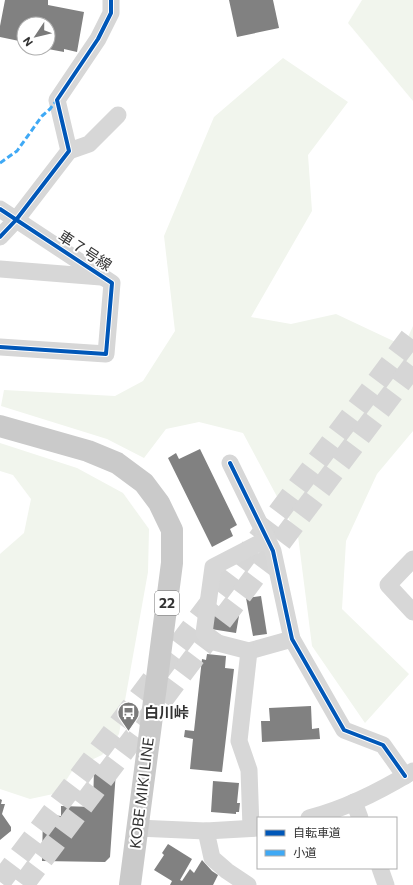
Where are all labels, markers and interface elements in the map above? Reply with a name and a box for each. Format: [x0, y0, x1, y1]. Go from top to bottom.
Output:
north arrow [16, 16, 56, 56]
text: N [20, 35, 35, 49]
street label: 車７号線 [55, 226, 116, 274]
road number: 22 [155, 591, 179, 615]
bus stop icon: 白川峠 [115, 700, 141, 733]
place label: 白川峠 [144, 703, 189, 721]
street label: KOBE MIKI LINE [125, 736, 157, 850]
legend [257, 817, 397, 869]
text: 自転車道 [293, 825, 341, 839]
text: 小道 [293, 845, 317, 859]

